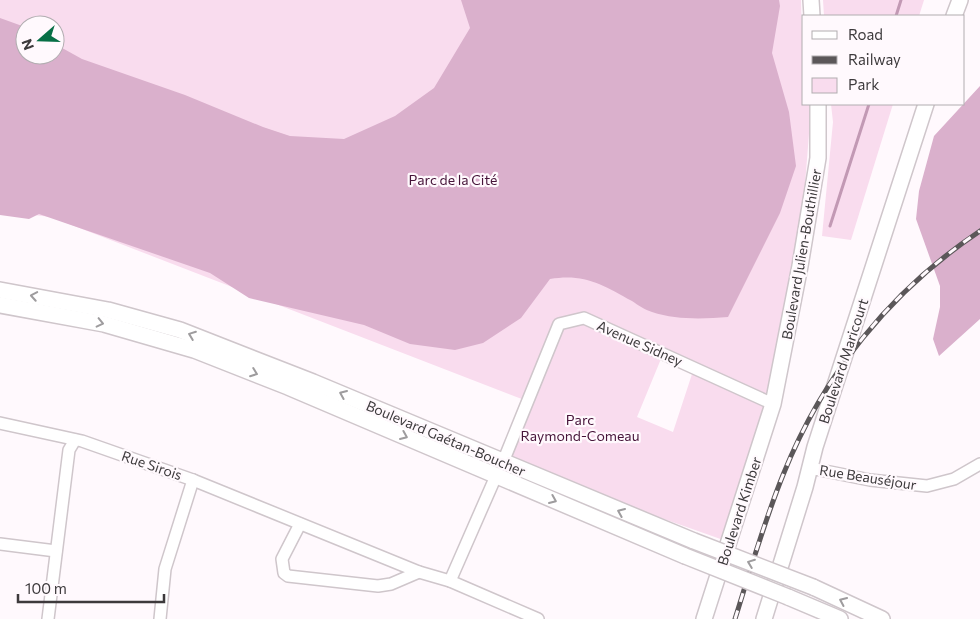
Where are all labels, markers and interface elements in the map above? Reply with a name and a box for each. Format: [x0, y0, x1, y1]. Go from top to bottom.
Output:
north arrow [15, 15, 65, 65]
legend [802, 15, 965, 105]
text: Road [848, 25, 883, 43]
text: N [18, 37, 37, 52]
text: Railway [848, 50, 901, 68]
text: Park [848, 75, 879, 93]
street label: Boulevard Julien-Bouthillier [778, 167, 824, 341]
park label: Parc de la Cité [409, 171, 497, 188]
one-way arrow [30, 291, 39, 301]
street label: Boulevard Maricourt [815, 296, 871, 426]
one-way arrow [95, 317, 104, 328]
street label: Avenue Sidney [595, 317, 685, 369]
one-way arrow [188, 330, 197, 341]
one-way arrow [249, 367, 258, 377]
one-way arrow [339, 390, 348, 401]
street label: Boulevard Gaétan-Boucher [364, 397, 529, 479]
park label: Parc Raymond-Comeau [520, 411, 640, 444]
one-way arrow [399, 430, 408, 441]
street label: Rue Sirois [120, 447, 184, 483]
street label: Boulevard Kimber [713, 454, 765, 567]
street label: Rue Beauséjour [818, 461, 918, 493]
one-way arrow [548, 494, 557, 505]
one-way arrow [618, 508, 626, 518]
one-way arrow [747, 559, 756, 569]
scale bar [18, 572, 164, 604]
text: 100 m [25, 579, 67, 597]
one-way arrow [839, 597, 848, 607]

